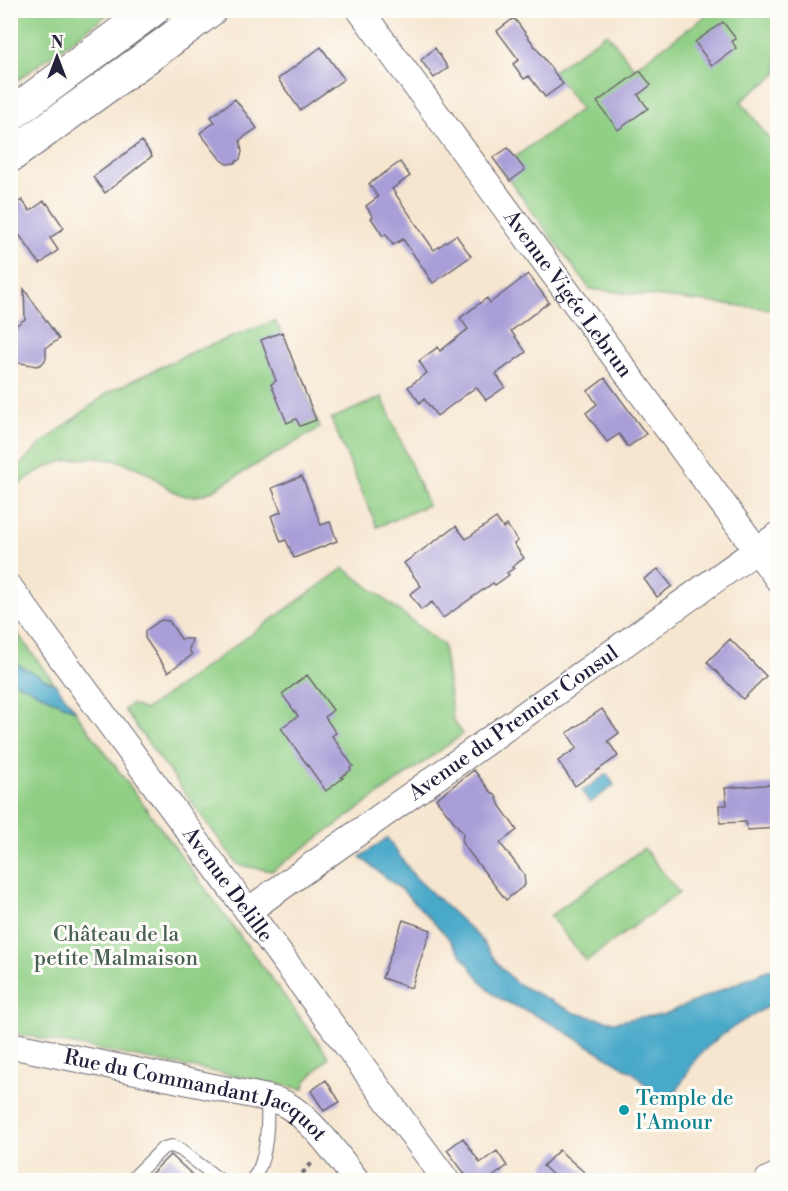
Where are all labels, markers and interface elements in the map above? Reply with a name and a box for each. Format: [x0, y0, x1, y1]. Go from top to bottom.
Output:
north arrow [27, 27, 87, 87]
text: N [51, 33, 64, 53]
street label: Avenue Vigée Lebrun [497, 205, 638, 383]
street label: Avenue du Premier Consul [403, 640, 624, 807]
street label: Avenue Delille [176, 821, 278, 948]
park label: Château de la petite Malmaison [34, 922, 198, 972]
street label: Rue du Commandant Jacquot [62, 1044, 332, 1147]
place label: Temple de l'Amour [636, 1086, 734, 1136]
marker: Temple de l'Amour [617, 1103, 631, 1117]

